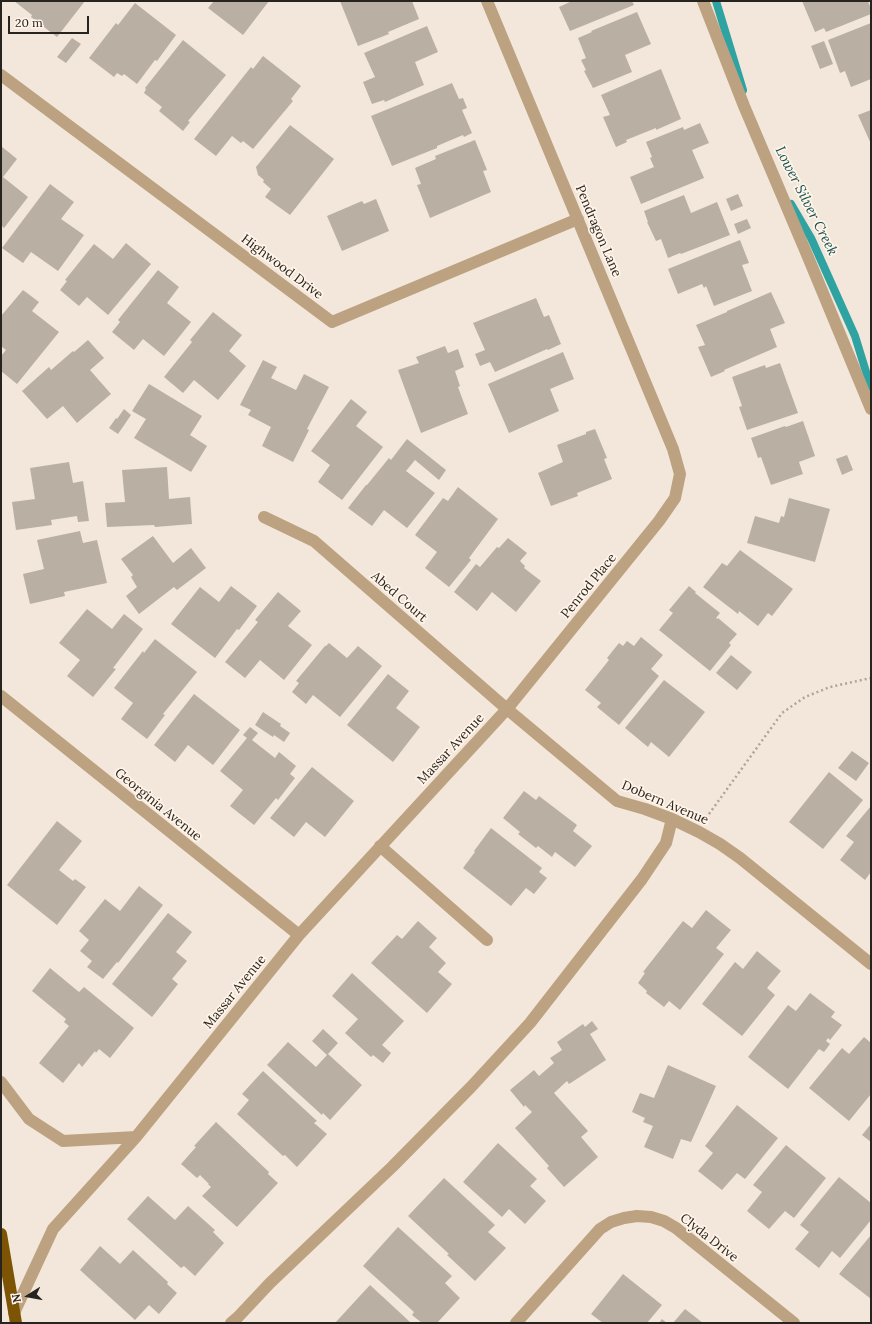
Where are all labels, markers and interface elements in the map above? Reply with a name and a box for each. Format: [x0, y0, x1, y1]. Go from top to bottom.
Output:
scale bar [10, 8, 91, 34]
text: 20 m [15, 15, 43, 30]
water label: Lower Silver Creek [771, 144, 841, 258]
street label: Pendragon Lane [572, 183, 624, 279]
street label: Highwood Drive [238, 231, 326, 303]
street label: Penrod Place [558, 550, 620, 622]
street label: Abed Court [368, 568, 430, 626]
street label: Massar Avenue [414, 711, 488, 787]
street label: Georginia Avenue [112, 765, 204, 845]
street label: Dobern Avenue [619, 778, 711, 828]
street label: Massar Avenue [200, 952, 270, 1032]
street label: Clyda Drive [677, 1210, 741, 1266]
north arrow [8, 1276, 48, 1316]
text: N [9, 1293, 24, 1304]

